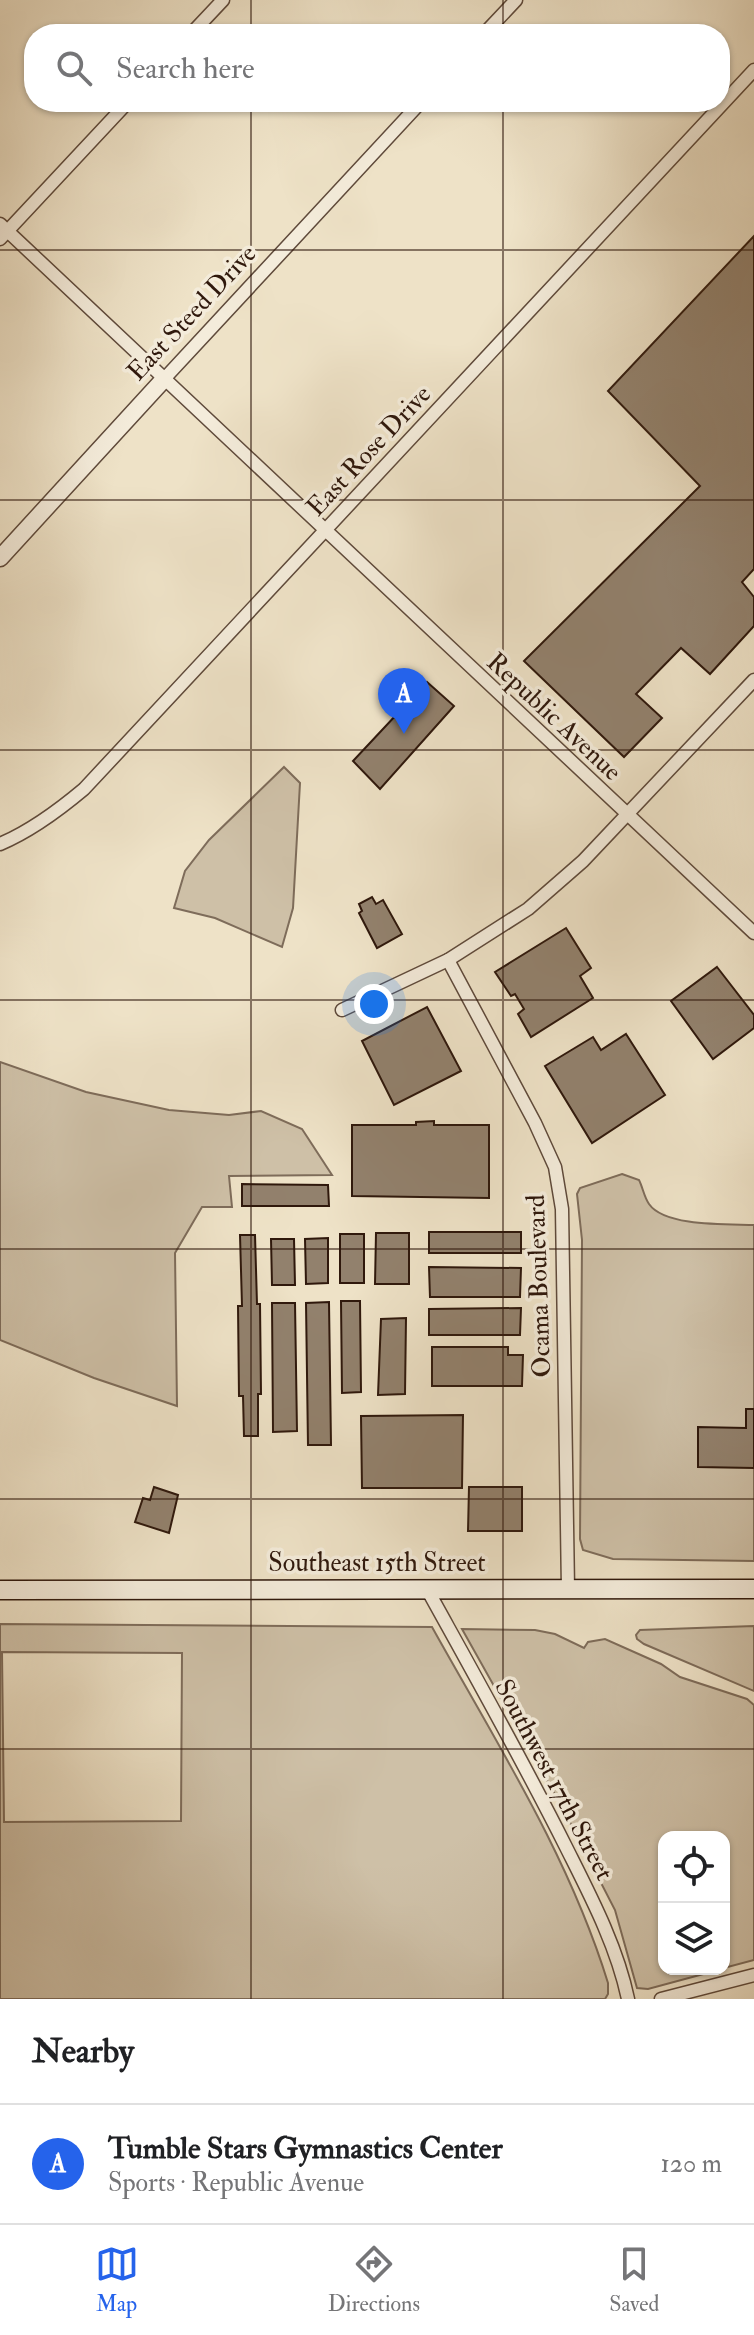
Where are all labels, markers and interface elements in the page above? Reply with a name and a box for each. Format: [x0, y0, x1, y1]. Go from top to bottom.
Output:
search box [24, 24, 730, 112]
icon: search [52, 46, 96, 90]
text: Search here [116, 50, 255, 87]
street label: East Steed Drive [121, 238, 263, 388]
street label: East Rose Drive [300, 379, 438, 523]
street label: Republic Avenue [479, 646, 628, 789]
pin: A [378, 668, 430, 734]
your location [354, 984, 394, 1024]
street label: Ocama Boulevard [520, 1194, 558, 1378]
street label: Southeast 15th Street [268, 1547, 486, 1579]
street label: Southwest 17th Street [488, 1674, 620, 1886]
map controls [658, 1831, 730, 1975]
button: locate [658, 1831, 730, 1903]
button: layers [658, 1903, 730, 1975]
text: Nearby [32, 2030, 134, 2073]
text: Tumble Stars Gymnastics Center [108, 2130, 503, 2167]
text: A [50, 2148, 66, 2180]
text: 120 m [661, 2148, 722, 2180]
text: Sports · Republic Avenue [108, 2167, 364, 2199]
tab: Map [95, 2242, 139, 2318]
tab: Directions [328, 2242, 420, 2318]
tab: Saved [609, 2242, 659, 2318]

